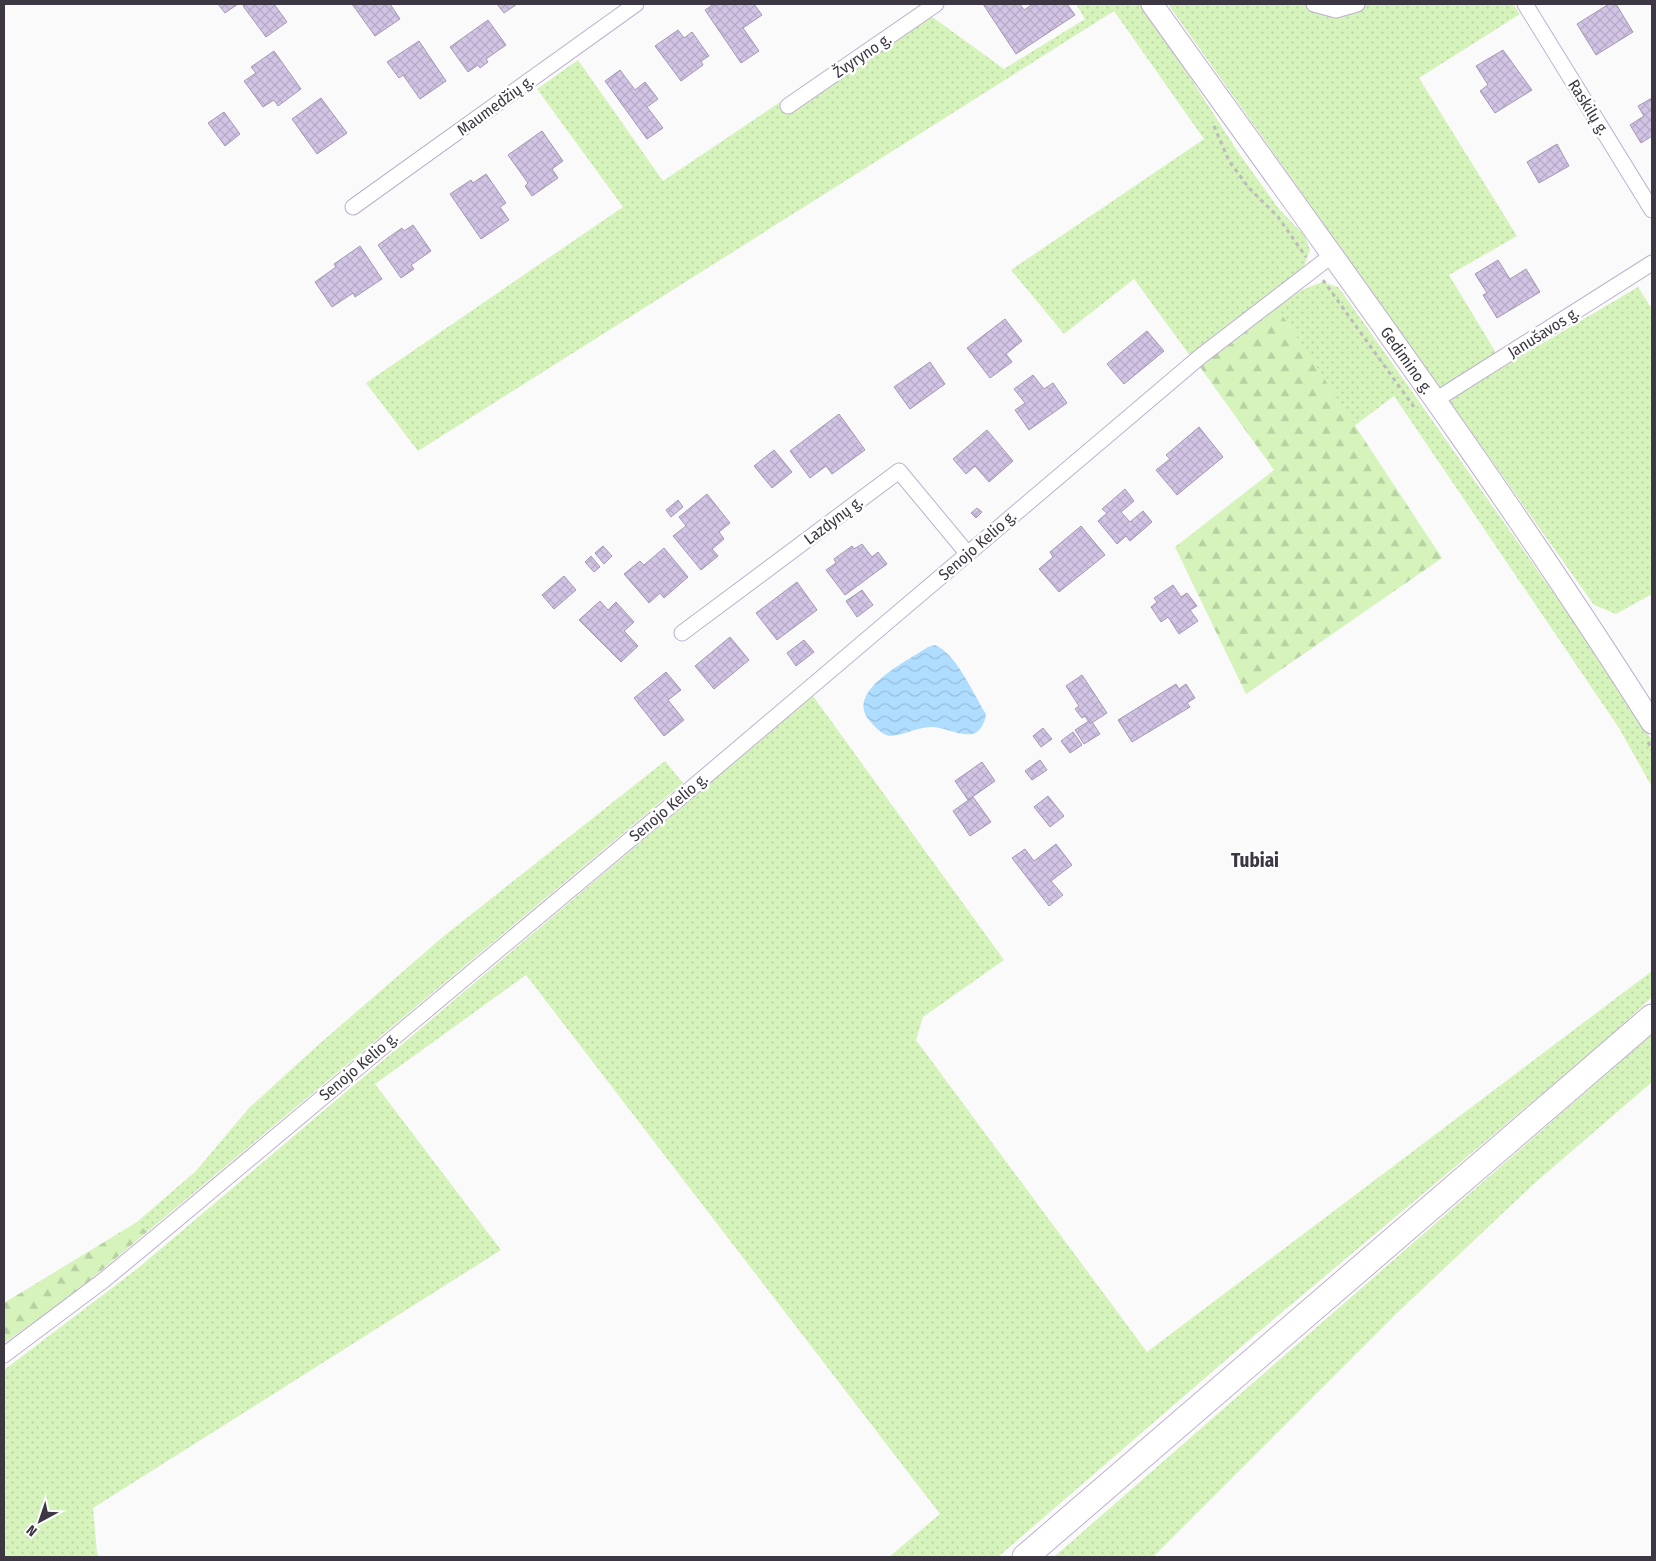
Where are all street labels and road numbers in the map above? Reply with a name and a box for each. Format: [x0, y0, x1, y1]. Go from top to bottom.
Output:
street label: Žvyryno g. [829, 28, 895, 82]
street label: Maumedžių g. [453, 71, 537, 139]
street label: Raskilų g. [1564, 76, 1613, 139]
street label: Janušavos g. [1504, 303, 1582, 362]
street label: Gedimino g. [1376, 323, 1437, 398]
street label: Lazdynų g. [800, 492, 866, 549]
street label: Senojo Kelio g. [935, 507, 1020, 584]
street label: Senojo Kelio g. [625, 769, 711, 846]
street label: Senojo Kelio g. [315, 1028, 401, 1105]

